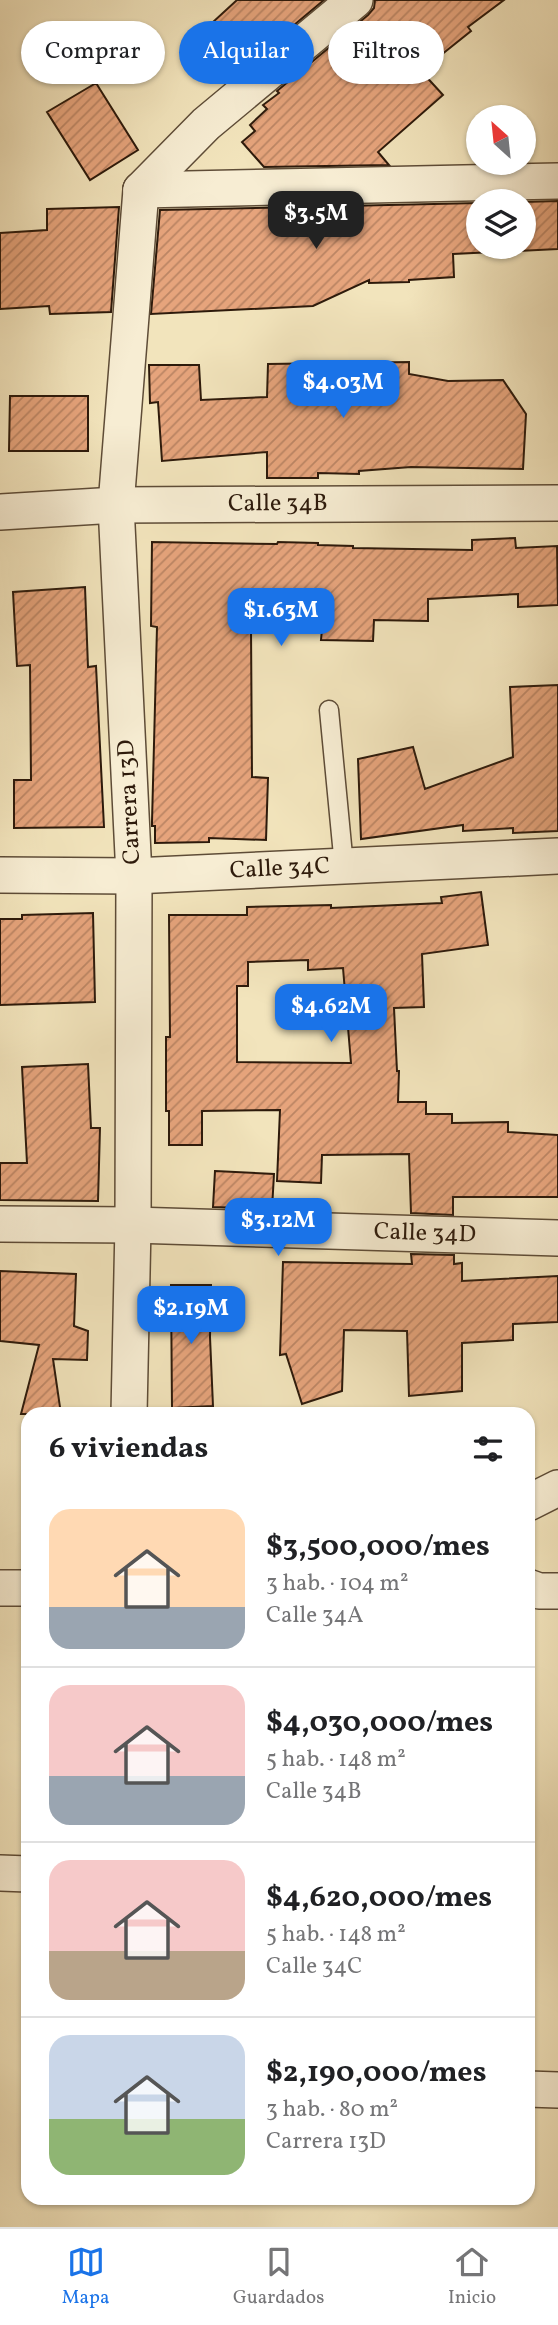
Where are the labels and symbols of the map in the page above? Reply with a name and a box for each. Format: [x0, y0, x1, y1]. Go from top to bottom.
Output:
north arrow [466, 105, 536, 175]
pin: $3.5M [267, 191, 365, 251]
pin: $4.03M [286, 360, 400, 420]
street label: Calle 34B [228, 487, 328, 521]
pin: $1.63M [224, 588, 338, 648]
street label: Carrera 13D [110, 739, 150, 865]
street label: Calle 34C [229, 850, 331, 888]
pin: $4.62M [274, 984, 388, 1044]
pin: $3.12M [221, 1198, 335, 1258]
street label: Calle 34D [373, 1215, 477, 1252]
pin: $2.19M [134, 1286, 248, 1346]

